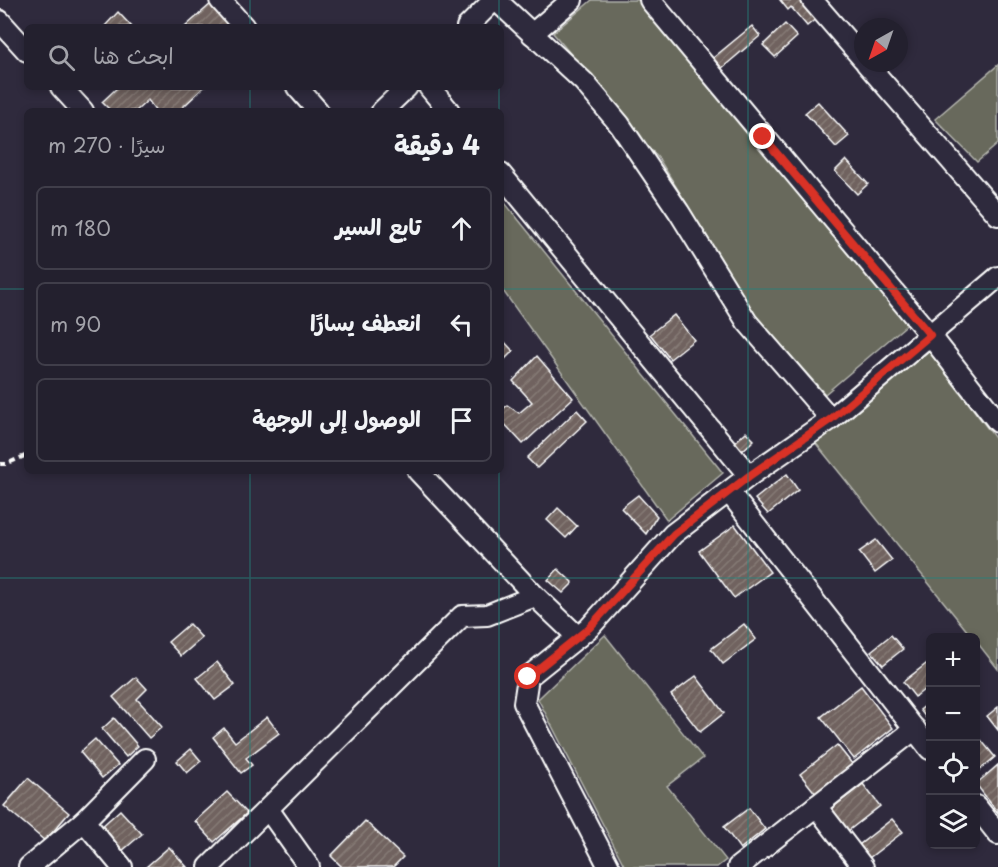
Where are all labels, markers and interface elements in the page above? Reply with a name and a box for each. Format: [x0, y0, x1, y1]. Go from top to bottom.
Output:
north arrow [854, 18, 908, 72]
search box [24, 24, 504, 90]
text: ابحث هنا [93, 38, 174, 71]
icon: search [45, 41, 78, 74]
route end [749, 123, 775, 149]
text: 4 دقيقة [394, 125, 480, 164]
text: سيرًا · 270 m [48, 130, 165, 160]
text: تابع السير [336, 209, 421, 242]
icon: ahead [445, 212, 478, 245]
text: 180 m [50, 213, 111, 243]
text: انعطف يسارًا [310, 305, 421, 338]
icon: left [445, 308, 478, 341]
text: 90 m [50, 309, 101, 339]
text: الوصول إلى الوجهة [252, 401, 421, 434]
icon: arrive [445, 404, 478, 437]
map controls [926, 633, 980, 849]
button: + [926, 633, 980, 687]
route start [514, 663, 540, 689]
button: − [926, 687, 980, 741]
button: locate [926, 741, 980, 795]
button: layers [926, 795, 980, 849]

